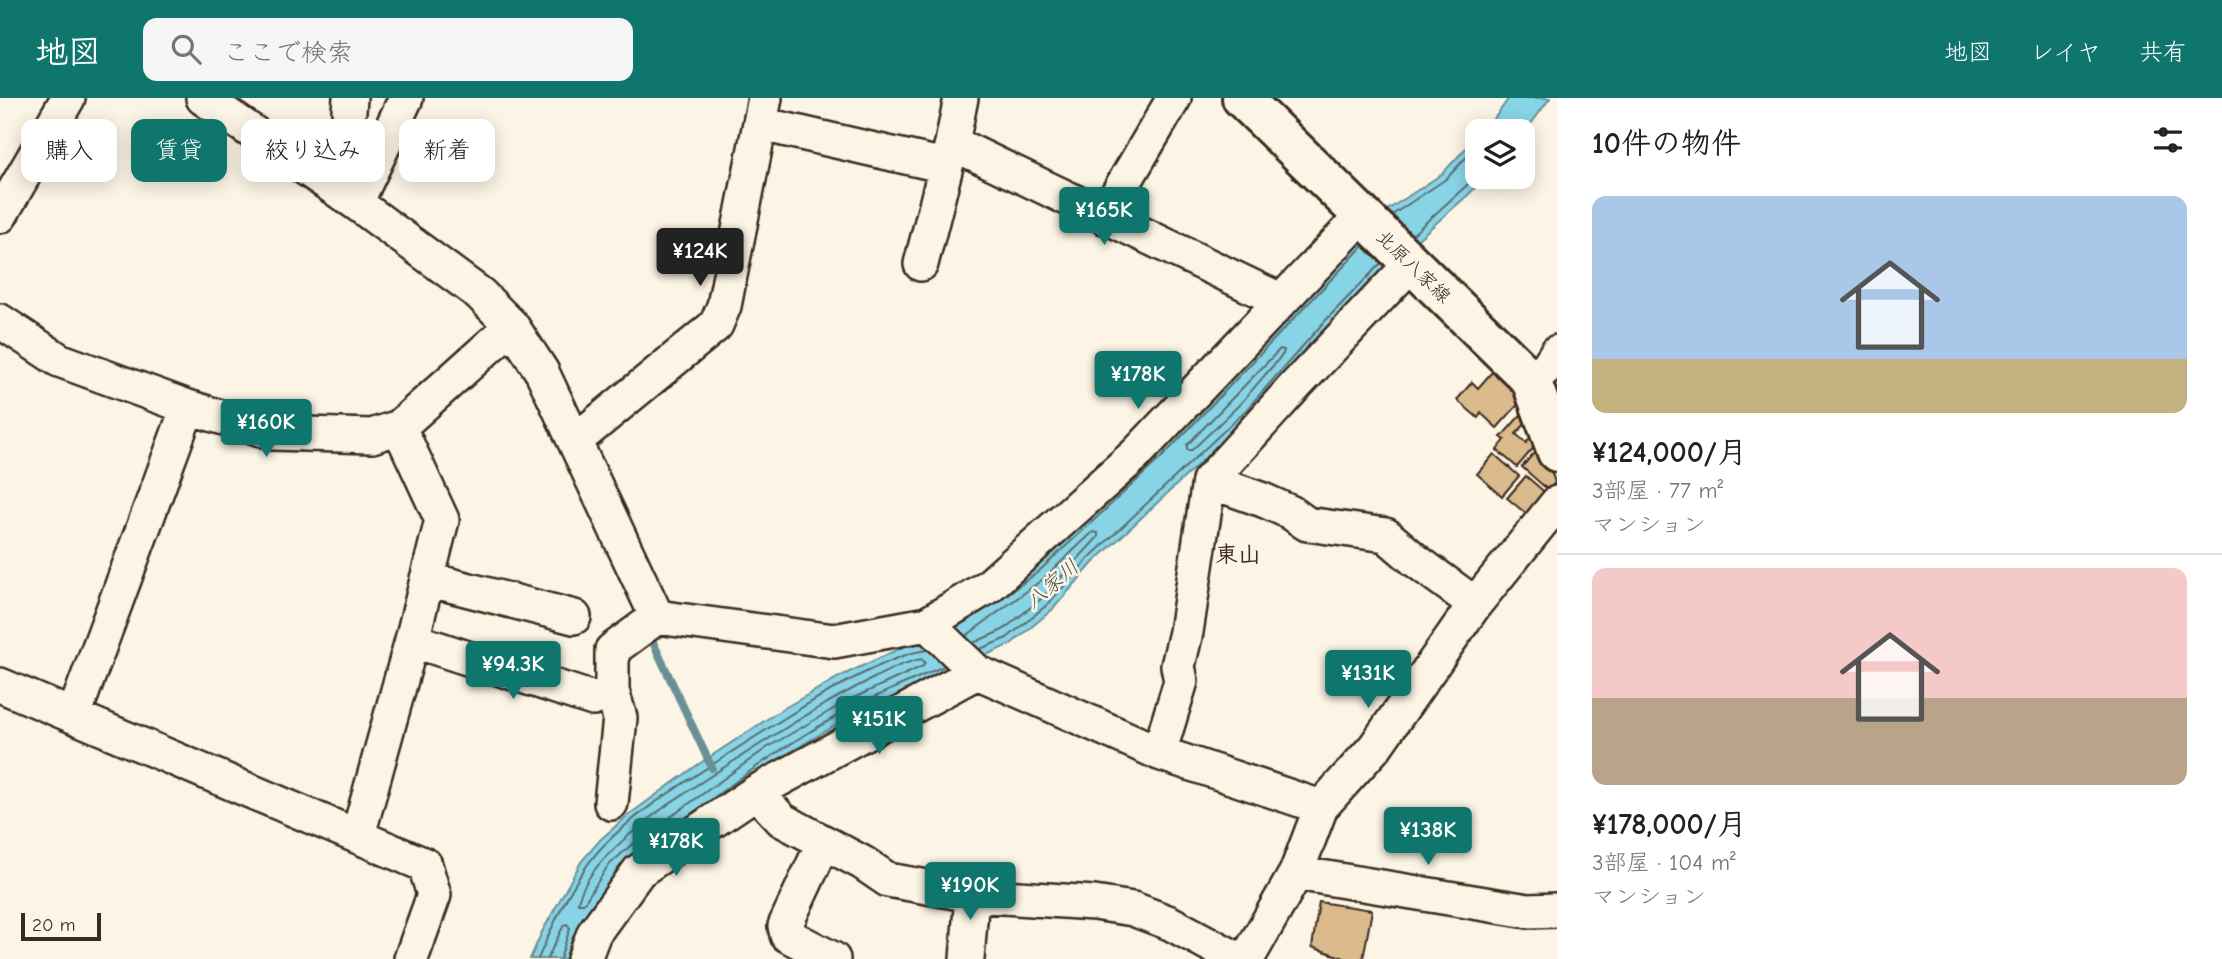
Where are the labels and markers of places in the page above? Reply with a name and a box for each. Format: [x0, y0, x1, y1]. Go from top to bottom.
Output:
pin: ¥165K [1055, 188, 1153, 247]
pin: ¥124K [651, 228, 749, 288]
pin: ¥178K [1089, 352, 1187, 411]
pin: ¥160K [217, 400, 315, 459]
pin: ¥94.3K [456, 642, 570, 701]
pin: ¥131K [1319, 650, 1417, 710]
pin: ¥151K [830, 696, 928, 756]
pin: ¥138K [1379, 808, 1477, 867]
pin: ¥178K [627, 818, 725, 878]
pin: ¥190K [921, 862, 1019, 922]

